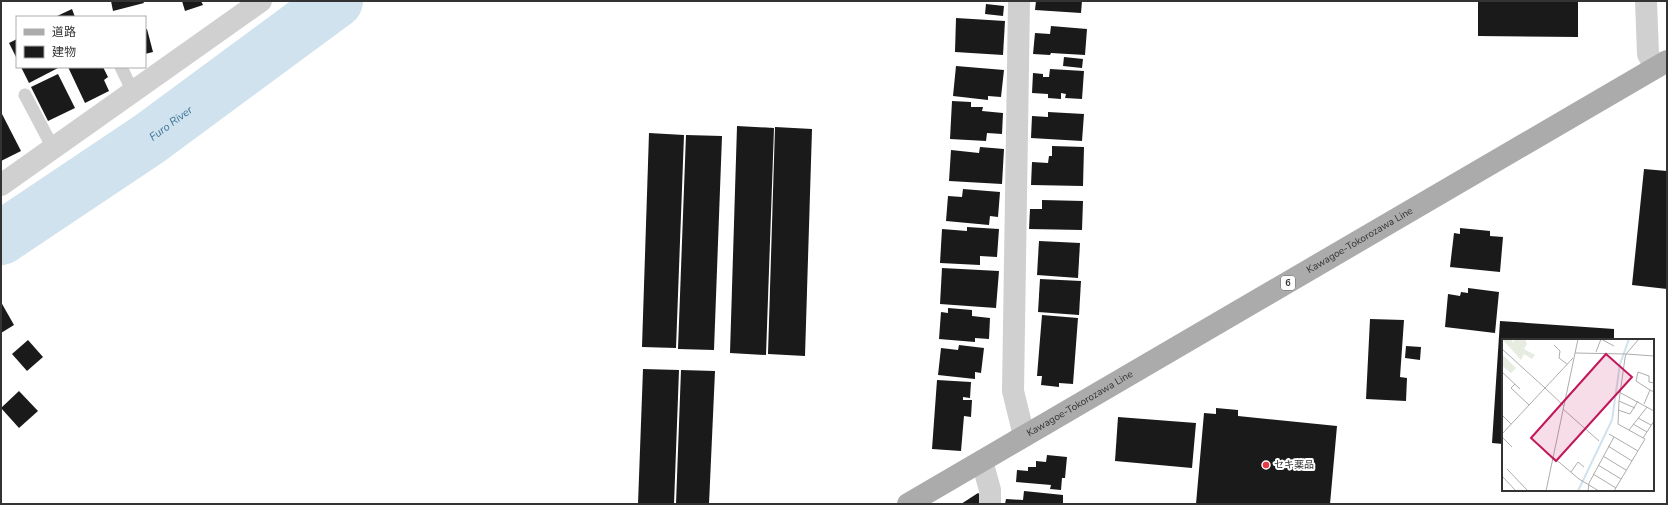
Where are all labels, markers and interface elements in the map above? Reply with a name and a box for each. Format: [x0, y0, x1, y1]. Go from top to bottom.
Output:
legend [16, 16, 146, 68]
text: 道路 [52, 24, 76, 40]
text: 建物 [52, 44, 76, 60]
water label: Furo River [146, 101, 196, 144]
street label: Kawagoe-Tokorozawa Line [1304, 204, 1415, 277]
road number: 6 [1281, 276, 1295, 290]
inset map [1502, 339, 1654, 491]
street label: Kawagoe-Tokorozawa Line [1024, 367, 1136, 440]
place label: セキ薬品 [1274, 458, 1314, 472]
marker: セキ薬品 [1261, 460, 1271, 470]

